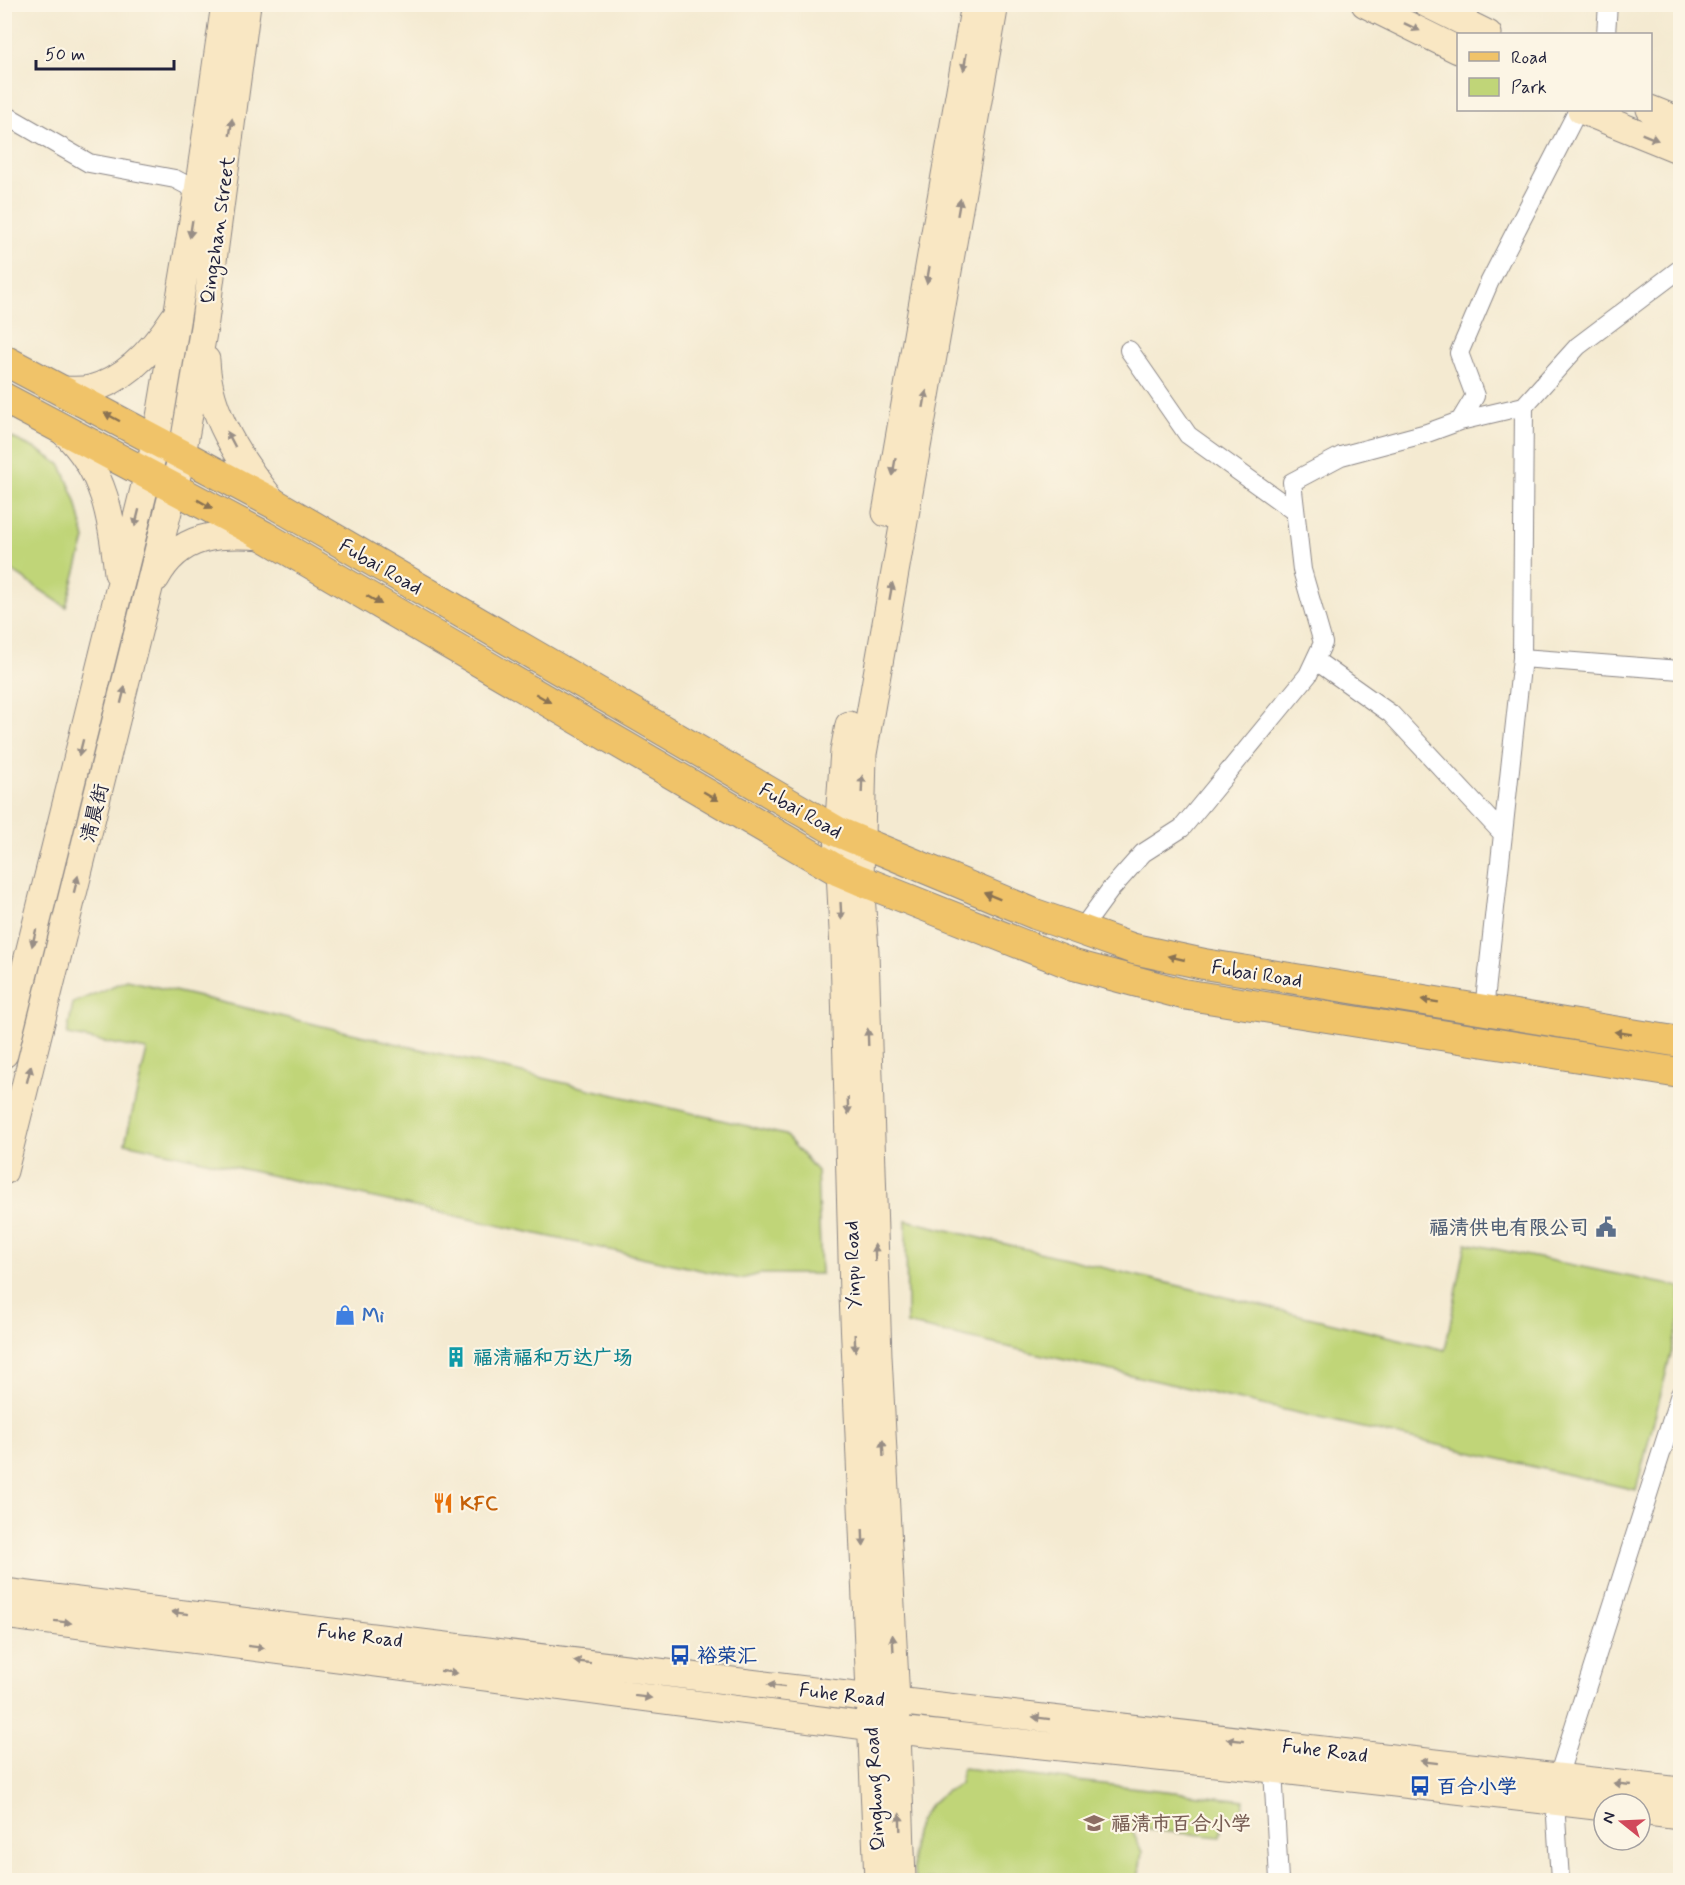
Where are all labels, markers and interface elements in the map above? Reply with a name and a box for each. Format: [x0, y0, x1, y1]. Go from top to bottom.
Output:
one-way arrow [1403, 23, 1420, 32]
scale bar [36, 33, 174, 71]
legend [1457, 33, 1652, 111]
text: 50 m [45, 43, 85, 67]
text: Road [1511, 46, 1547, 70]
one-way arrow [960, 53, 969, 72]
text: Park [1511, 76, 1547, 100]
one-way arrow [226, 117, 236, 136]
one-way arrow [1642, 133, 1660, 143]
street label: Qingzhan Street [195, 154, 243, 306]
one-way arrow [955, 197, 964, 216]
one-way arrow [187, 219, 196, 238]
one-way arrow [923, 266, 932, 285]
one-way arrow [921, 389, 930, 408]
one-way arrow [103, 412, 120, 422]
one-way arrow [226, 430, 236, 448]
one-way arrow [889, 458, 898, 477]
one-way arrow [197, 499, 214, 509]
one-way arrow [132, 509, 142, 527]
street label: Fubai Road [334, 533, 427, 602]
one-way arrow [887, 581, 896, 600]
one-way arrow [366, 595, 382, 606]
one-way arrow [118, 686, 128, 704]
one-way arrow [535, 693, 551, 704]
one-way arrow [75, 739, 85, 757]
one-way arrow [857, 774, 866, 793]
street label: Fubai Road [754, 777, 847, 846]
street label: 清晨街 [75, 781, 116, 846]
one-way arrow [703, 791, 719, 802]
one-way arrow [71, 875, 81, 894]
one-way arrow [982, 891, 1000, 901]
one-way arrow [837, 902, 846, 921]
one-way arrow [29, 928, 39, 947]
one-way arrow [1166, 953, 1185, 962]
street label: Fubai Road [1209, 954, 1304, 995]
one-way arrow [1421, 997, 1440, 1006]
one-way arrow [863, 1028, 872, 1047]
one-way arrow [1613, 1028, 1632, 1037]
one-way arrow [25, 1065, 34, 1083]
one-way arrow [843, 1097, 853, 1116]
place label: 福清供电有限公司 [1429, 1215, 1589, 1242]
public building icon: 福清供电有限公司 [1594, 1215, 1618, 1239]
street label: Yinpu Road [838, 1220, 869, 1310]
one-way arrow [870, 1244, 879, 1263]
shop icon: Mi [333, 1303, 357, 1327]
place label: Mi [362, 1303, 385, 1330]
one-way arrow [850, 1334, 859, 1353]
building icon: 福清福和万达广场 [444, 1345, 468, 1369]
place label: 福清福和万达广场 [473, 1345, 633, 1372]
one-way arrow [878, 1438, 887, 1457]
restaurant icon: KFC [431, 1491, 455, 1515]
place label: KFC [460, 1491, 498, 1518]
one-way arrow [859, 1529, 868, 1548]
one-way arrow [170, 1609, 189, 1618]
one-way arrow [53, 1617, 72, 1627]
street label: Fuhe Road [316, 1618, 404, 1655]
one-way arrow [889, 1633, 898, 1652]
one-way arrow [246, 1642, 265, 1652]
bus stop icon: 裕荣汇 [668, 1643, 692, 1667]
place label: 裕荣汇 [697, 1643, 757, 1670]
one-way arrow [572, 1658, 591, 1667]
one-way arrow [440, 1667, 459, 1677]
street label: Fuhe Road [798, 1677, 886, 1714]
one-way arrow [766, 1681, 785, 1691]
one-way arrow [633, 1692, 652, 1702]
one-way arrow [1032, 1713, 1051, 1722]
street label: Qinghong Road [859, 1726, 894, 1852]
street label: Fuhe Road [1281, 1733, 1369, 1770]
one-way arrow [1225, 1735, 1244, 1745]
one-way arrow [1419, 1757, 1438, 1767]
bus stop icon: 百合小学 [1408, 1774, 1432, 1798]
place label: 百合小学 [1437, 1774, 1517, 1801]
one-way arrow [1613, 1780, 1632, 1789]
north arrow [1592, 1792, 1652, 1852]
text: N [1598, 1810, 1621, 1826]
school or university icon: 福清市百合小学 [1082, 1811, 1106, 1835]
place label: 福清市百合小学 [1111, 1811, 1251, 1838]
one-way arrow [895, 1813, 904, 1832]

